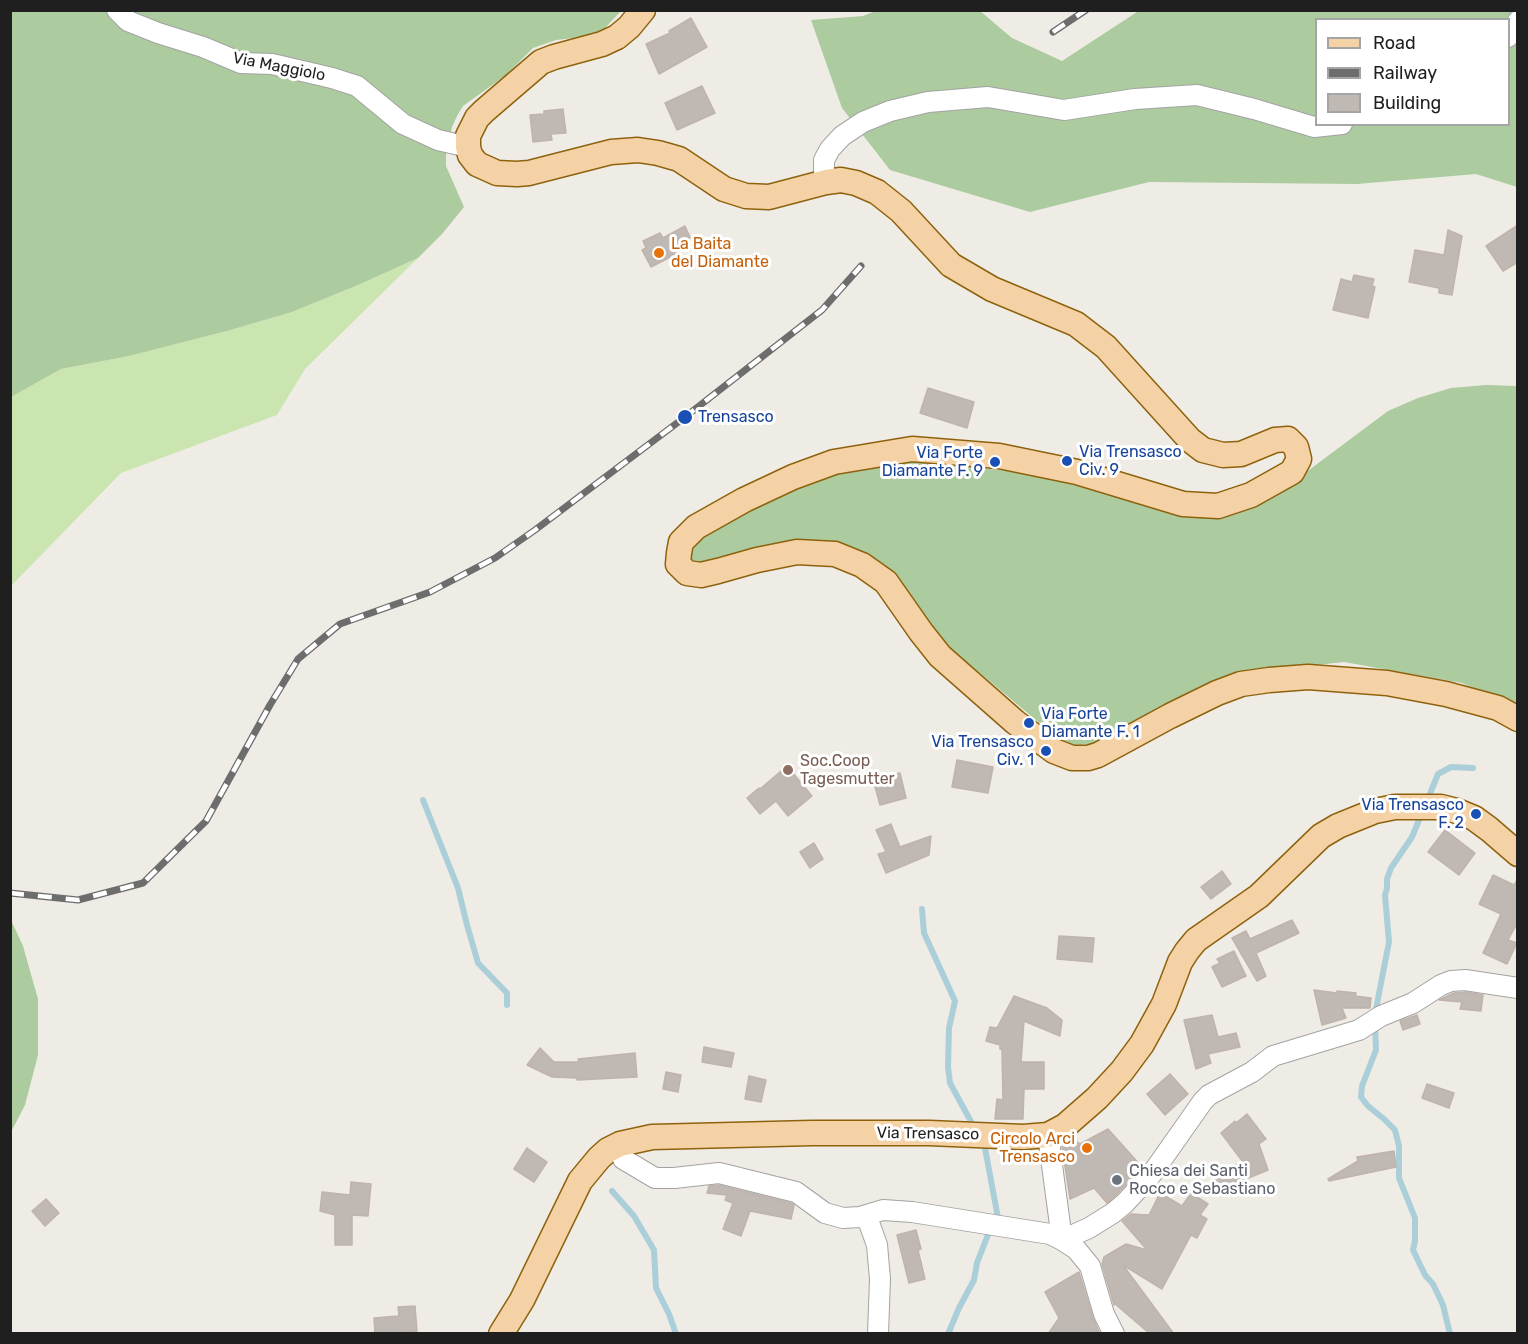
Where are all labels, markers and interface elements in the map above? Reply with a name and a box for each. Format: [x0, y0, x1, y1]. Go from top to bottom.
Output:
legend [1315, 18, 1510, 126]
text: Road [1373, 32, 1416, 54]
street label: Via Maggiolo [231, 49, 327, 85]
text: Railway [1373, 62, 1437, 84]
text: Building [1373, 92, 1441, 114]
place label: La Baita del Diamante [671, 234, 769, 272]
marker: La Baita del Diamante [652, 246, 666, 260]
place label: Trensasco [698, 407, 774, 427]
marker: Trensasco [676, 408, 694, 426]
place label: Via Trensasco Civ. 9 [1079, 442, 1182, 480]
place label: Via Forte Diamante F. 9 [882, 443, 983, 481]
marker: Via Trensasco Civ. 9 [1060, 454, 1074, 468]
marker: Via Forte Diamante F. 9 [988, 455, 1002, 469]
place label: Via Forte Diamante F. 1 [1041, 704, 1140, 742]
marker: Via Forte Diamante F. 1 [1022, 716, 1036, 730]
place label: Via Trensasco Civ. 1 [931, 732, 1034, 770]
marker: Via Trensasco Civ. 1 [1039, 744, 1053, 758]
place label: Soc.Coop Tagesmutter [800, 751, 895, 789]
marker: Soc.Coop Tagesmutter [781, 763, 795, 777]
place label: Via Trensasco F. 2 [1361, 795, 1464, 833]
marker: Via Trensasco F. 2 [1469, 807, 1483, 821]
street label: Via Trensasco [876, 1124, 980, 1144]
place label: Circolo Arci Trensasco [990, 1129, 1075, 1167]
marker: Circolo Arci Trensasco [1080, 1141, 1094, 1155]
place label: Chiesa dei Santi Rocco e Sebastiano [1129, 1161, 1275, 1199]
marker: Chiesa dei Santi Rocco e Sebastiano [1110, 1173, 1124, 1187]

